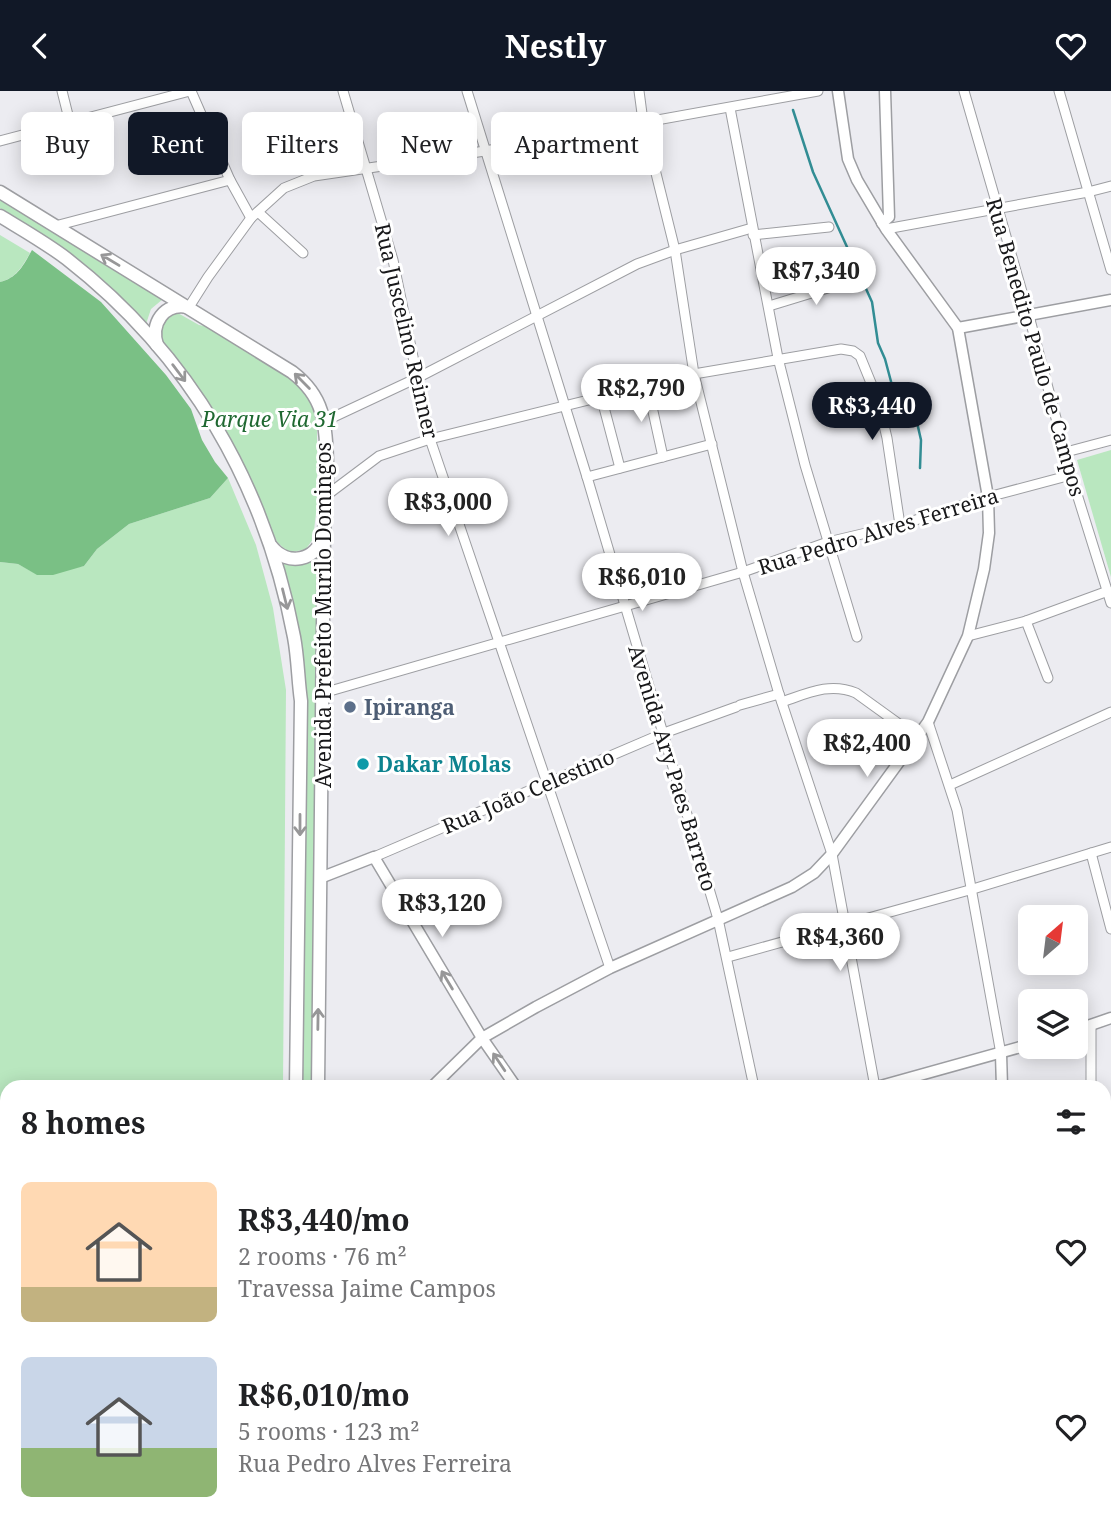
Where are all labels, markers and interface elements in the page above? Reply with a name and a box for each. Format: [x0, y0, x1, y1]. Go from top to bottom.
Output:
text: Nestly [505, 24, 606, 67]
icon: back [21, 27, 59, 65]
icon: heart [1052, 27, 1090, 65]
chip: Buy [21, 112, 114, 175]
chip: Rent [128, 112, 228, 175]
chip: Filters [242, 112, 363, 175]
chip: New [377, 112, 477, 175]
chip: Apartment [491, 112, 663, 175]
street label: Rua Benedito Paulo de Campos [980, 194, 1092, 500]
street label: Rua Juscelino Reinner [369, 220, 445, 442]
pin: R$7,340 [751, 247, 881, 307]
one-way arrow [101, 252, 121, 266]
text: R$7,340 [772, 254, 860, 286]
one-way arrow [171, 363, 186, 382]
pin: R$2,790 [576, 365, 706, 424]
text: R$2,790 [597, 371, 685, 403]
one-way arrow [294, 373, 311, 390]
pin: R$3,440 [807, 383, 937, 442]
text: R$3,440 [828, 389, 916, 421]
park label: Parque Via 31 [201, 405, 338, 433]
street label: Avenida Prefeito Murilo Domingos [309, 442, 337, 788]
pin: R$3,000 [383, 479, 513, 538]
street label: Rua Pedro Alves Ferreira [754, 481, 1002, 581]
text: R$3,000 [404, 485, 492, 517]
pin: R$6,010 [577, 553, 707, 613]
text: R$6,010 [598, 560, 686, 592]
one-way arrow [278, 587, 292, 610]
street label: Avenida Ary Paes Barreto [622, 641, 724, 895]
place label: Ipiranga [364, 693, 455, 721]
marker: Ipiranga [342, 699, 358, 715]
pin: R$2,400 [802, 719, 932, 779]
text: R$2,400 [823, 726, 911, 758]
street label: Rua João Celestino [438, 742, 618, 840]
place label: Dakar Molas [377, 750, 511, 778]
marker: Dakar Molas [355, 756, 371, 772]
one-way arrow [293, 813, 307, 836]
pin: R$3,120 [377, 879, 507, 939]
text: R$3,120 [398, 886, 486, 918]
north arrow [1018, 905, 1088, 975]
map controls [1018, 905, 1088, 1059]
pin: R$4,360 [775, 913, 905, 973]
text: R$4,360 [796, 920, 884, 952]
one-way arrow [440, 970, 454, 990]
button: layers [1018, 989, 1088, 1059]
one-way arrow [311, 1007, 325, 1030]
one-way arrow [492, 1053, 506, 1073]
text: 8 homes [21, 1102, 145, 1143]
icon: filters [1052, 1103, 1090, 1141]
text: R$3,440/mo [238, 1199, 410, 1240]
icon: home [77, 1210, 161, 1294]
icon: heart [1052, 1233, 1090, 1271]
text: 2 rooms · 76 m² [238, 1240, 407, 1272]
text: Travessa Jaime Campos [238, 1272, 496, 1304]
text: R$6,010/mo [238, 1374, 410, 1415]
icon: home [77, 1385, 161, 1469]
icon: heart [1052, 1408, 1090, 1446]
text: 5 rooms · 123 m² [238, 1415, 420, 1447]
text: Rua Pedro Alves Ferreira [238, 1447, 512, 1479]

